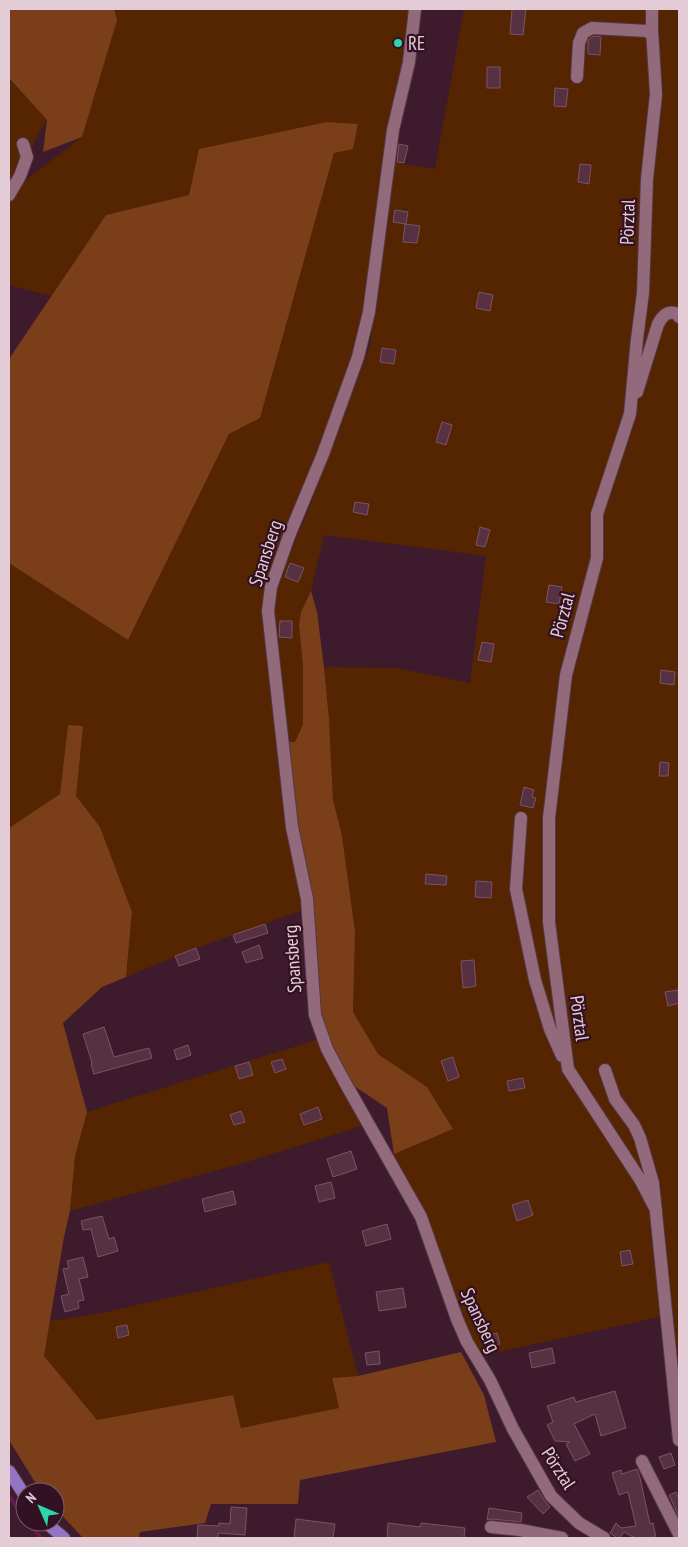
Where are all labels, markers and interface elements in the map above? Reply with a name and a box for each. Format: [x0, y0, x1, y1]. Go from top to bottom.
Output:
place label: RE [408, 31, 425, 55]
marker: RE [392, 37, 404, 49]
street label: Pörztal [614, 198, 640, 245]
street label: Spansberg [243, 517, 287, 589]
street label: Pörztal [545, 589, 580, 640]
street label: Spansberg [278, 924, 306, 994]
street label: Pörztal [565, 994, 595, 1043]
street label: Spansberg [456, 1284, 506, 1356]
street label: Pörztal [537, 1442, 582, 1494]
north arrow [15, 1482, 65, 1532]
text: N [22, 1489, 40, 1507]

